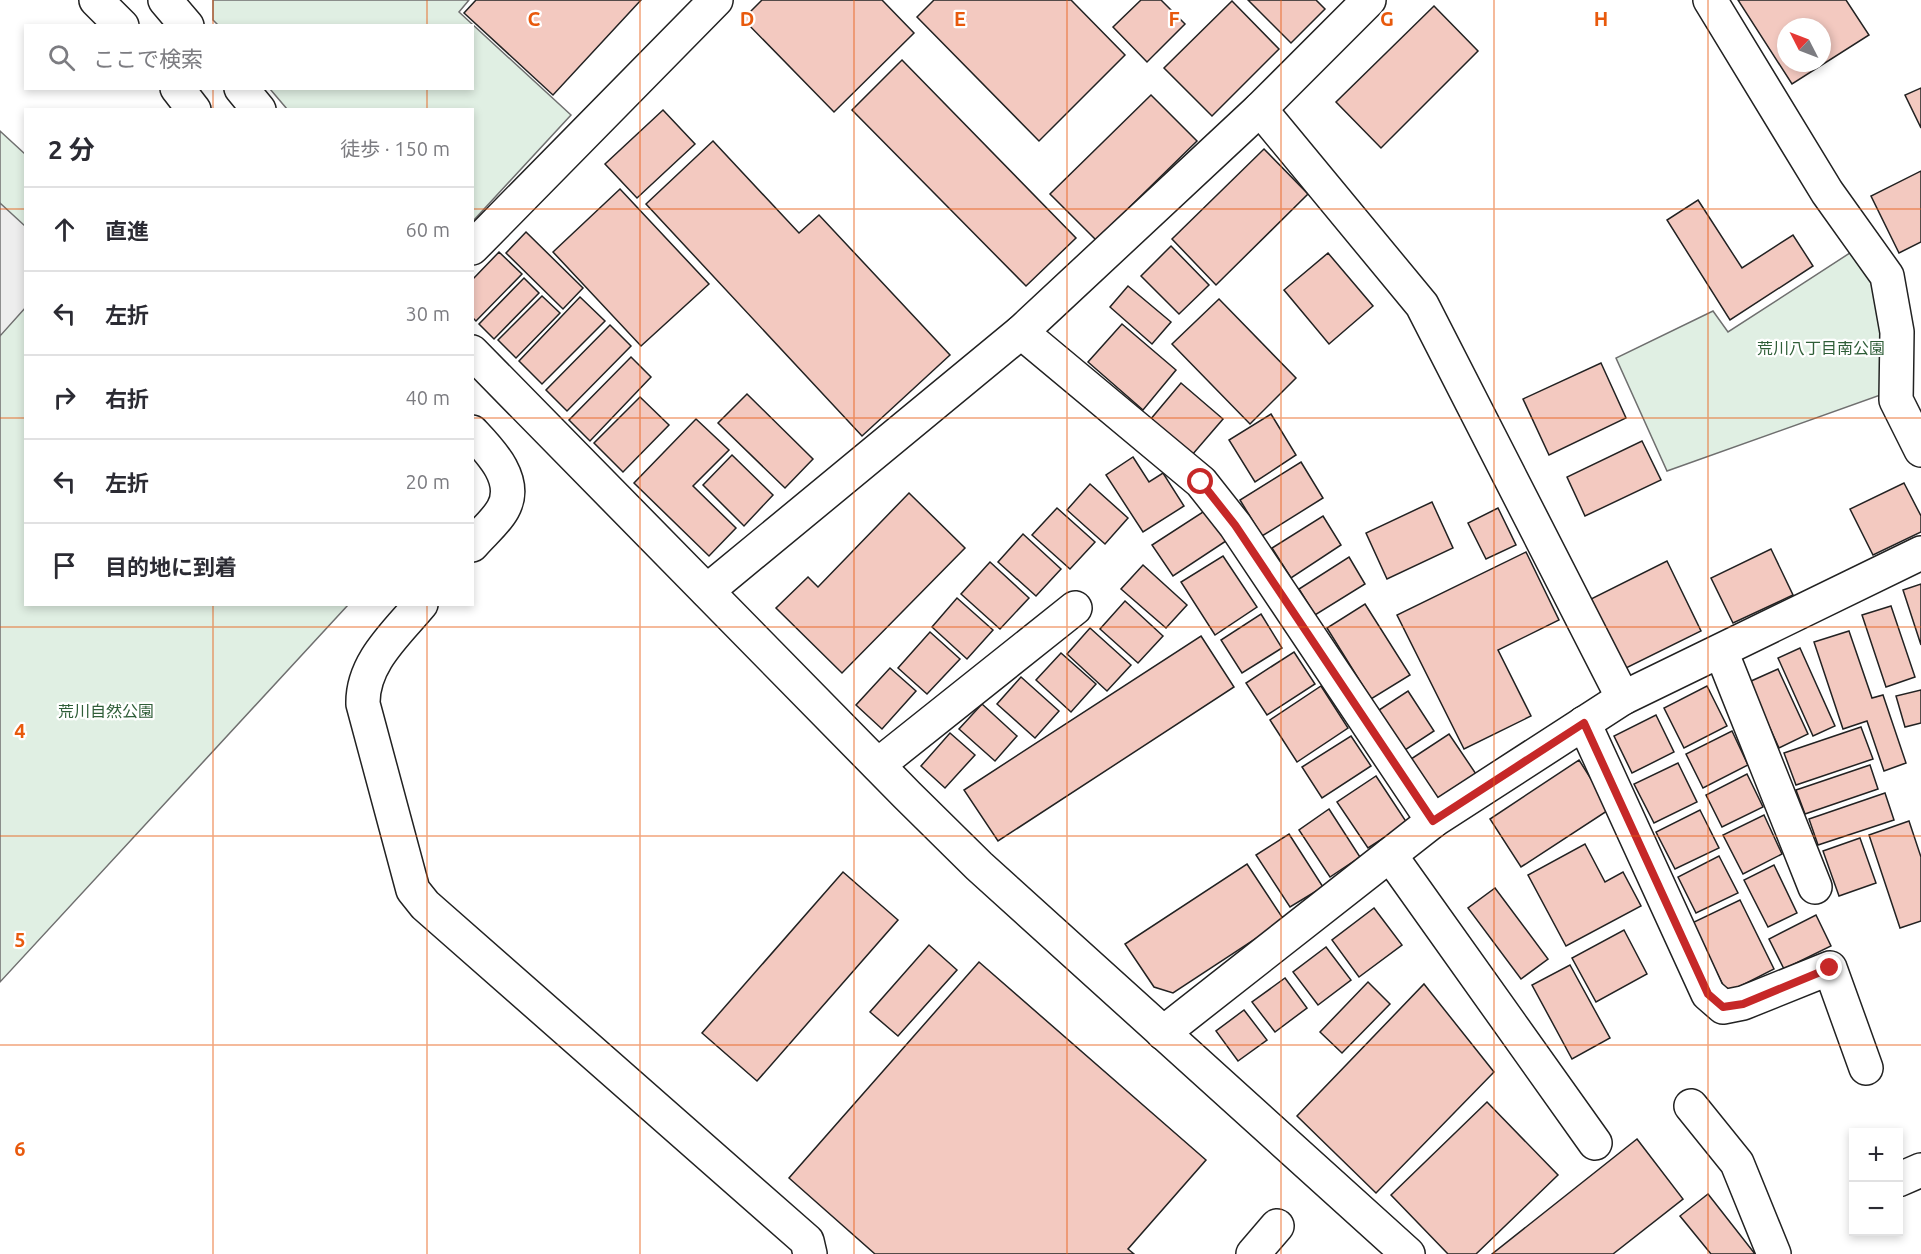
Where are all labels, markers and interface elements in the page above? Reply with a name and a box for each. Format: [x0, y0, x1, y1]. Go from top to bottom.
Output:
text: C [528, 7, 541, 30]
text: D [740, 7, 754, 30]
text: E [954, 7, 966, 30]
text: F [1168, 7, 1180, 30]
text: G [1380, 7, 1394, 30]
text: H [1594, 7, 1608, 30]
north arrow [1777, 18, 1831, 72]
search box [24, 24, 474, 90]
icon: search [45, 41, 78, 74]
text: ここで検索 [93, 46, 203, 71]
text: 2 分 [48, 135, 95, 164]
text: 徒歩 · 150 m [340, 137, 450, 160]
icon: ahead [48, 213, 81, 246]
text: 直進 [105, 218, 149, 243]
text: 60 m [406, 218, 450, 241]
icon: left [48, 297, 81, 330]
text: 左折 [105, 302, 149, 327]
text: 30 m [406, 302, 450, 325]
park label: 荒川八丁目南公園 [1757, 339, 1885, 357]
icon: right [48, 381, 81, 414]
text: 右折 [105, 386, 149, 411]
text: 40 m [406, 386, 450, 409]
icon: left [48, 465, 81, 498]
route start [1187, 468, 1213, 494]
text: 左折 [105, 470, 149, 495]
text: 20 m [406, 470, 450, 493]
icon: arrive [48, 549, 81, 582]
text: 目的地に到着 [105, 554, 237, 579]
park label: 荒川自然公園 [58, 702, 154, 720]
text: 4 [14, 719, 26, 742]
text: 5 [14, 928, 26, 951]
route end [1816, 954, 1842, 980]
map controls [1849, 1128, 1903, 1236]
button: + [1849, 1128, 1903, 1182]
text: 6 [14, 1137, 26, 1160]
button: − [1849, 1182, 1903, 1236]

